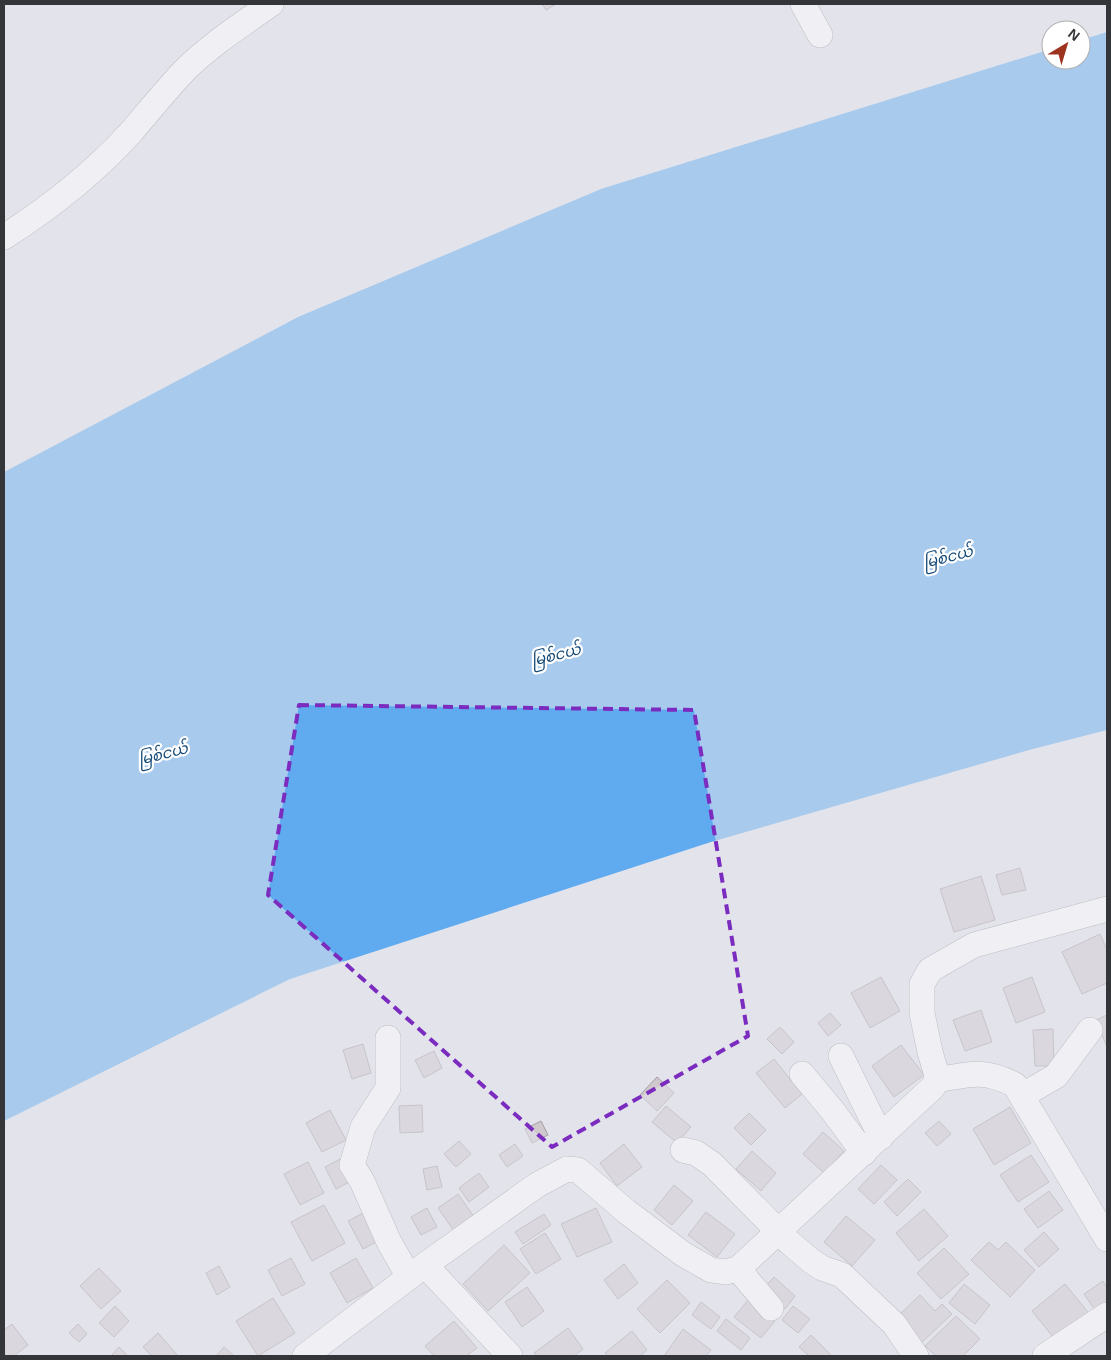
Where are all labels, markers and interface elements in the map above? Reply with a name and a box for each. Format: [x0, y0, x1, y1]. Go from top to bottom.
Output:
north arrow [1041, 20, 1091, 70]
text: N [1065, 25, 1083, 44]
water label: မြစ်ငယ် [921, 540, 977, 575]
water label: မြစ်ငယ် [529, 638, 585, 673]
water label: မြစ်ငယ် [136, 737, 192, 772]

